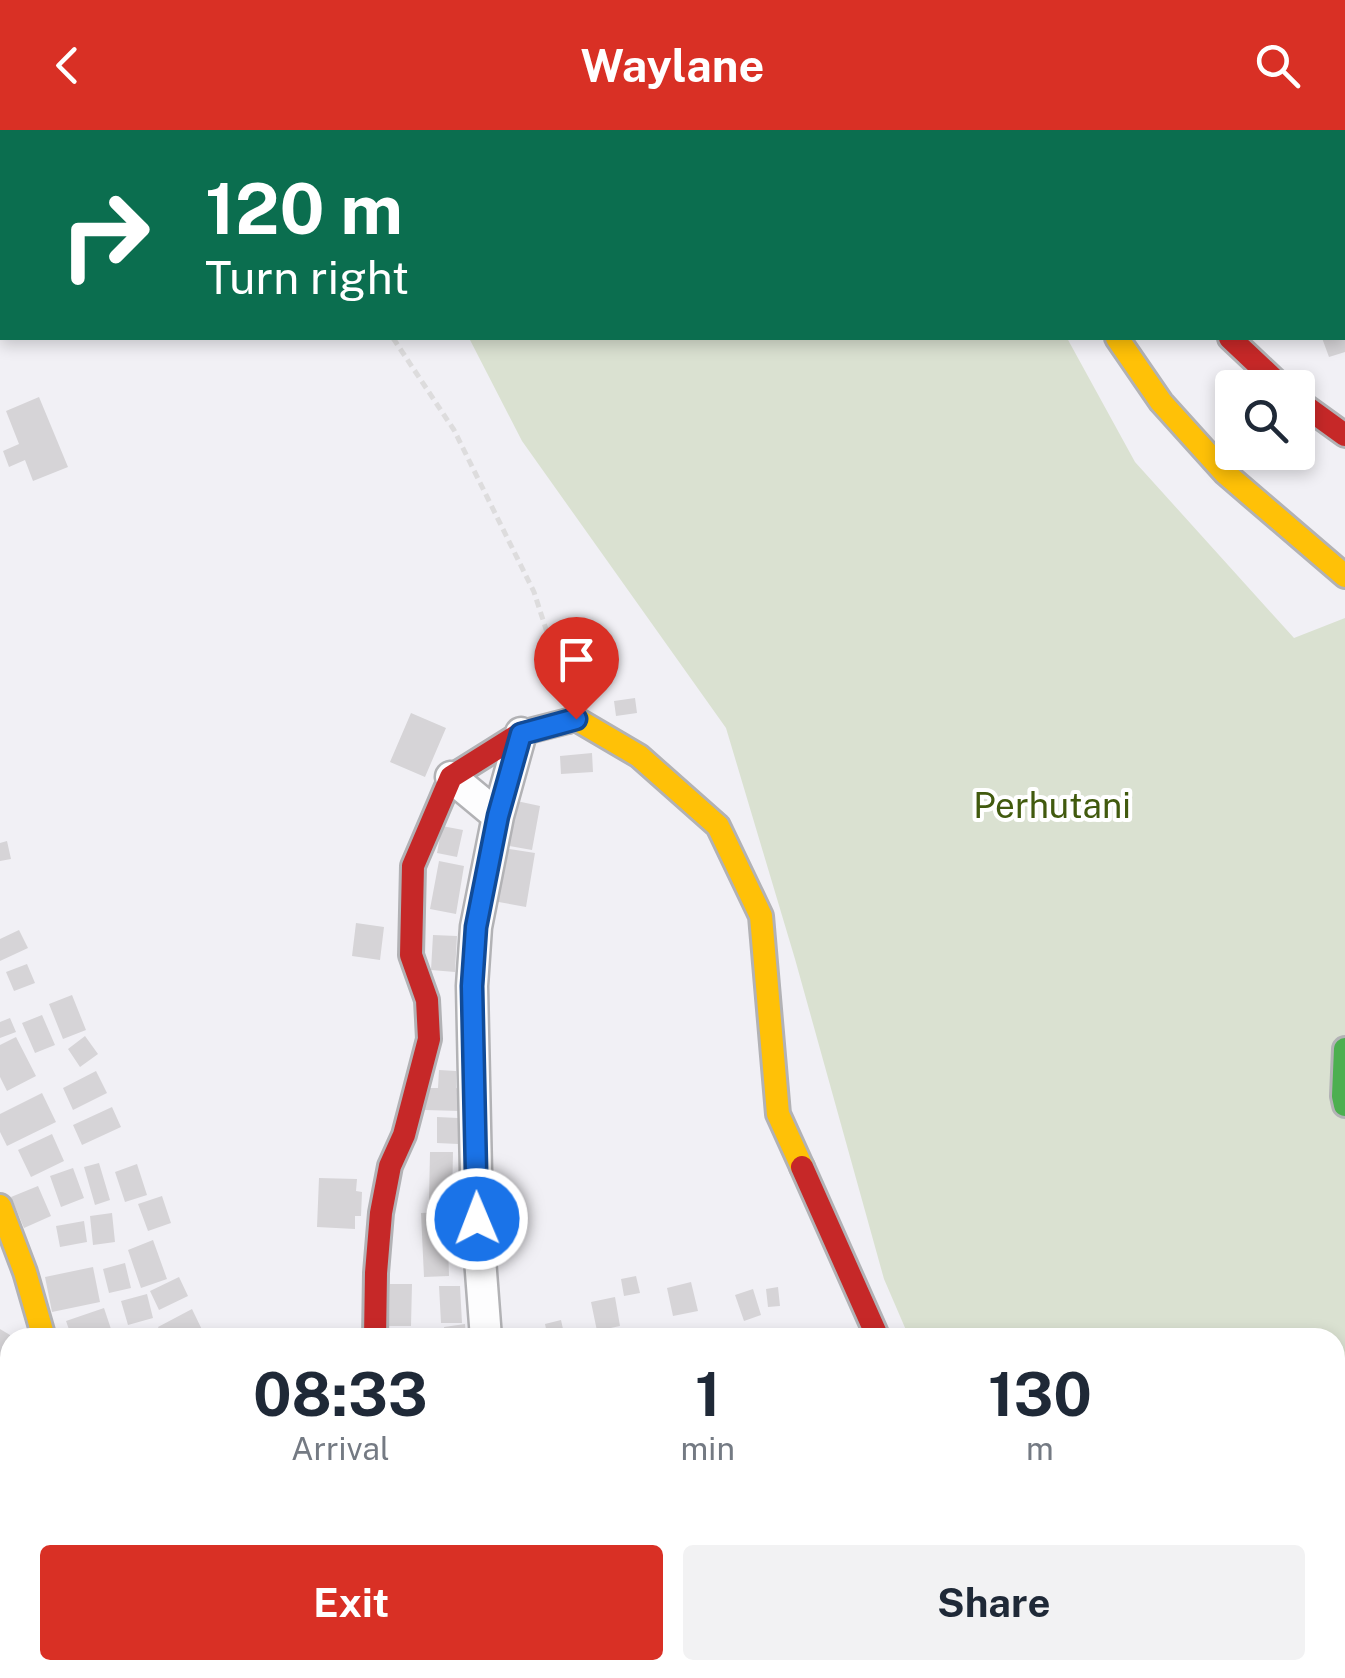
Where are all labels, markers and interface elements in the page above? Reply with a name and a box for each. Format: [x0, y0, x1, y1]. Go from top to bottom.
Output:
icon: back [40, 38, 95, 93]
icon: search [1250, 38, 1305, 93]
text: Waylane [581, 39, 764, 92]
text: 120 m [205, 167, 403, 250]
icon: right [40, 170, 170, 300]
text: Turn right [205, 251, 409, 304]
map controls [1215, 370, 1315, 470]
button: search [1215, 370, 1315, 470]
pin [534, 617, 619, 720]
icon: arrive [549, 632, 604, 687]
park label: Perhutani [973, 785, 1131, 826]
position arrow [425, 1167, 529, 1271]
text: 08:33 [253, 1359, 428, 1430]
text: 1 [695, 1359, 721, 1430]
text: 130 [988, 1359, 1092, 1430]
text: Arrival [291, 1430, 390, 1467]
text: min [681, 1430, 735, 1467]
text: m [1026, 1430, 1054, 1467]
button: Exit [40, 1545, 663, 1660]
button: Share [683, 1545, 1305, 1660]

